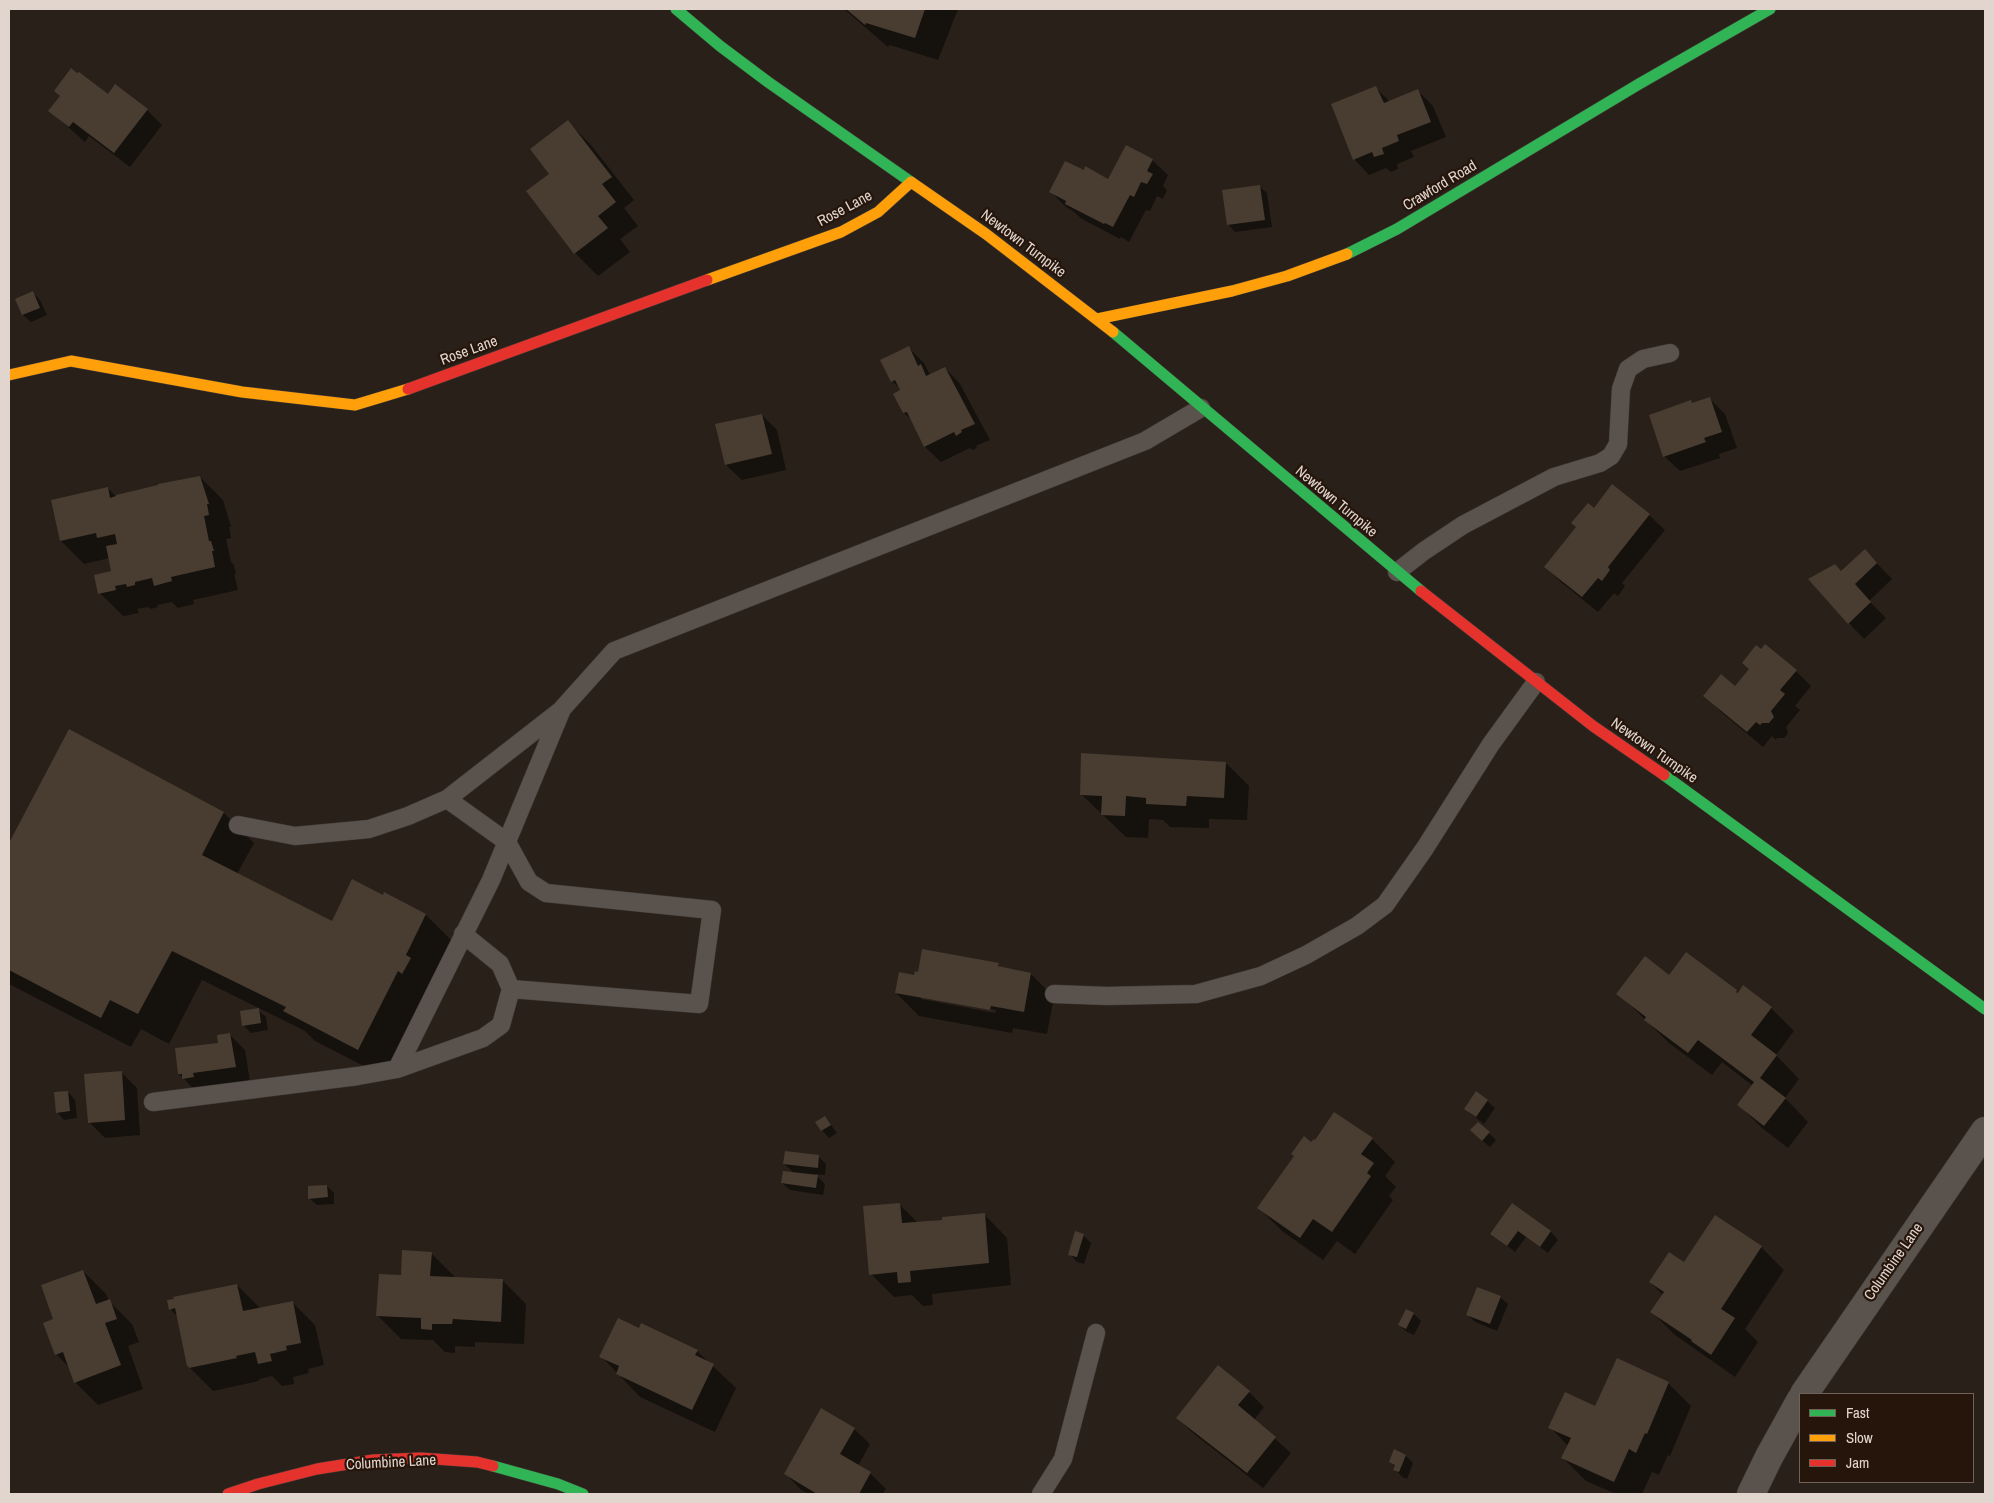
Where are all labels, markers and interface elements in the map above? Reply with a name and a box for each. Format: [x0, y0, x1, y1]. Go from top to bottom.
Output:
street label: Crawford Road [1400, 157, 1480, 215]
street label: Rose Lane [815, 187, 875, 231]
street label: Newtown Turnpike [977, 206, 1069, 282]
street label: Rose Lane [438, 332, 500, 370]
street label: Newtown Turnpike [1291, 462, 1381, 542]
street label: Newtown Turnpike [1607, 715, 1701, 787]
street label: Columbine Lane [1861, 1220, 1927, 1304]
legend [1799, 1393, 1974, 1483]
text: Fast [1846, 1402, 1869, 1423]
text: Slow [1846, 1427, 1873, 1448]
street label: Columbine Lane [345, 1452, 437, 1474]
text: Jam [1846, 1452, 1869, 1473]

